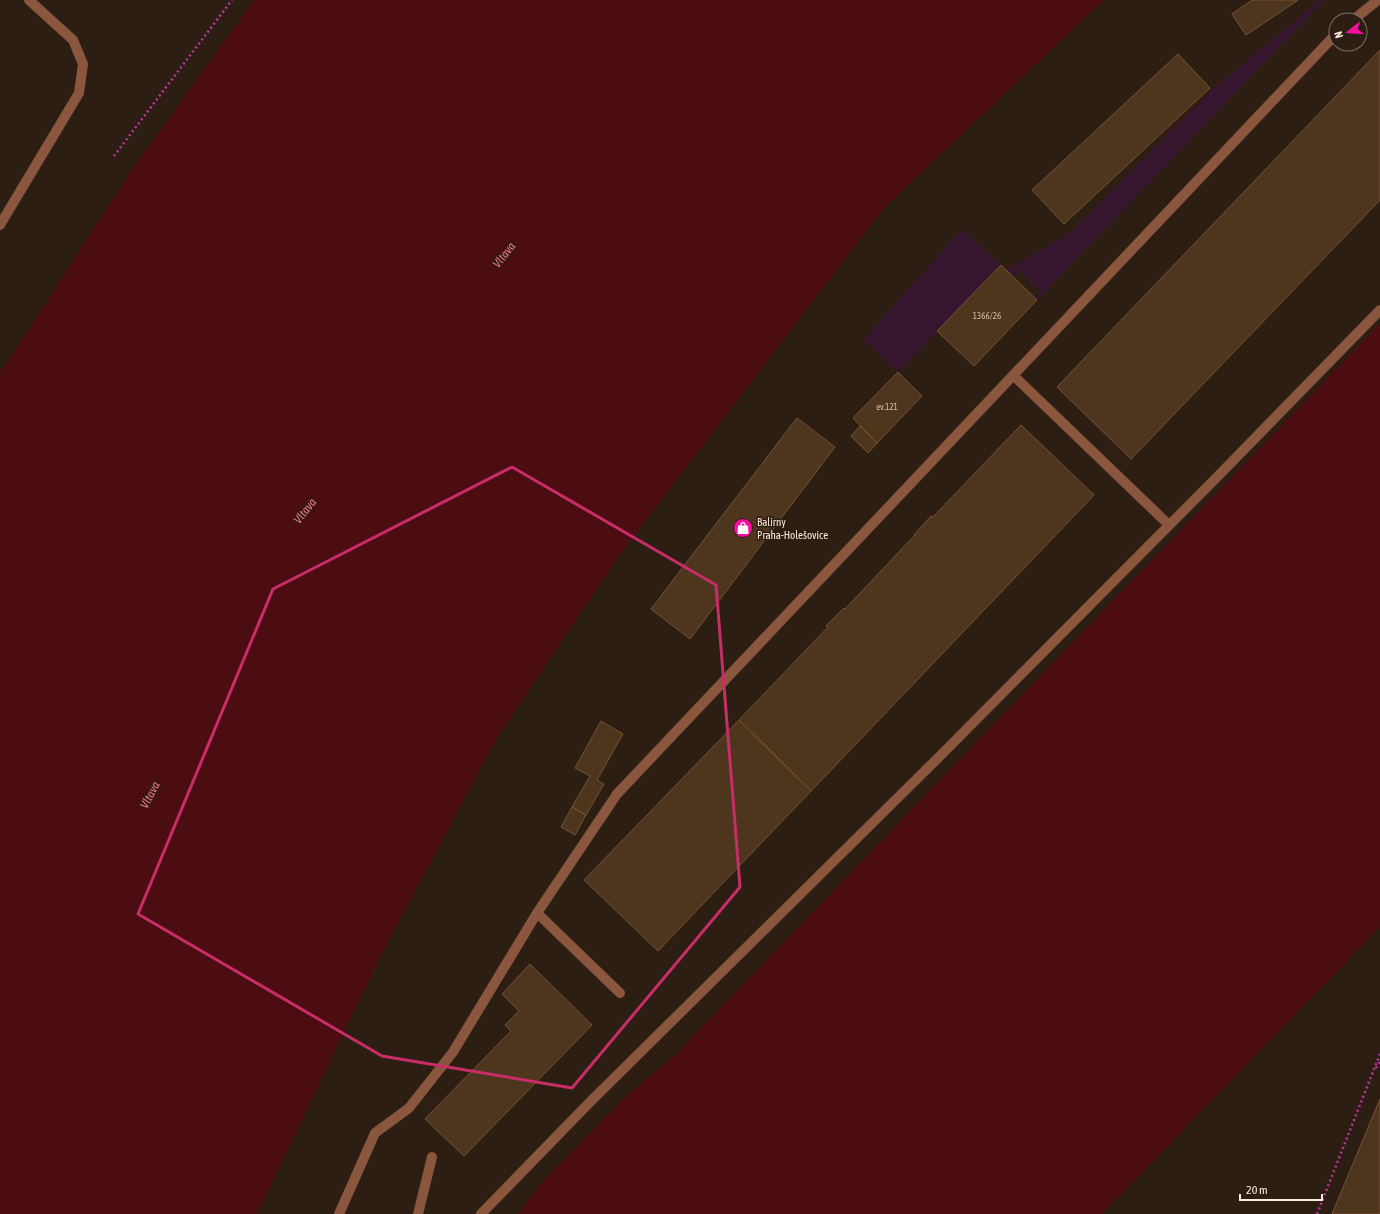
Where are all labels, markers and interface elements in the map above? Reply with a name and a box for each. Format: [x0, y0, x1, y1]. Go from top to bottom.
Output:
north arrow [1328, 12, 1368, 52]
text: N [1332, 30, 1345, 40]
water label: Vltava [490, 239, 519, 270]
house number: 1366/26 [973, 311, 1001, 321]
house number: ev.121 [876, 402, 898, 412]
water label: Vltava [291, 495, 320, 526]
place label: Balírny Praha-Holešovice [757, 516, 828, 541]
shop icon: Balírny Praha-Holešovice [732, 517, 754, 539]
water label: Vltava [137, 779, 163, 811]
scale bar [1240, 1176, 1322, 1202]
text: 20 m [1246, 1183, 1268, 1197]

